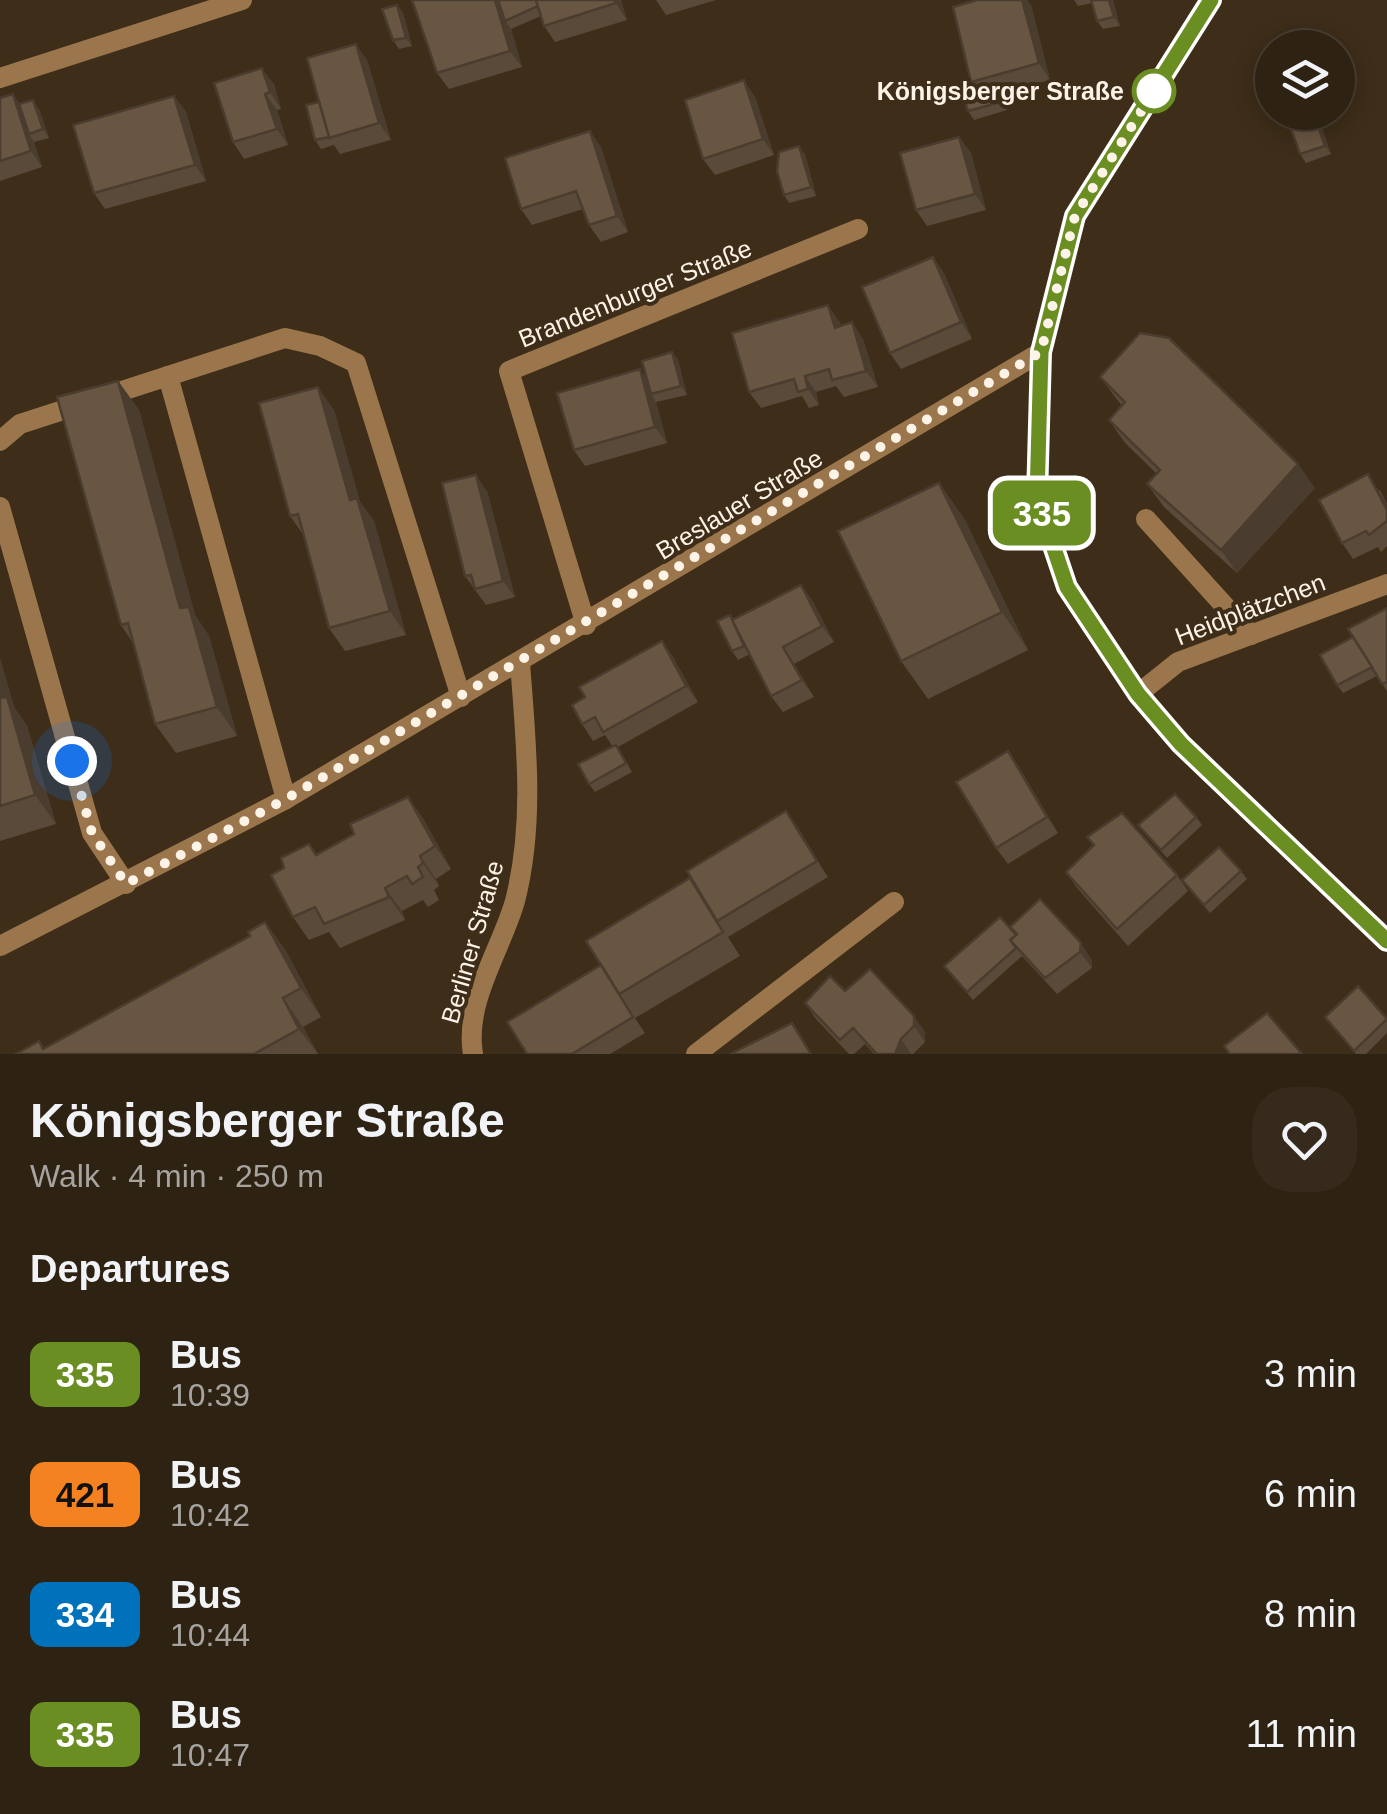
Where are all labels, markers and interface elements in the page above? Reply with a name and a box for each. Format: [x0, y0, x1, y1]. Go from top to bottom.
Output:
map controls [1255, 30, 1355, 130]
button: layers [1255, 30, 1355, 130]
marker: Königsberger Straße [1133, 70, 1175, 112]
place label: Königsberger Straße [877, 77, 1124, 105]
street label: Brandenburger Straße [514, 233, 756, 353]
street label: Breslauer Straße [651, 443, 827, 565]
line badge: 335 [984, 480, 1100, 546]
text: 335 [1013, 494, 1071, 533]
street label: Heidplätzchen [1171, 568, 1329, 650]
your location [47, 736, 97, 786]
street label: Berliner Straße [435, 857, 509, 1027]
button: heart [1252, 1087, 1357, 1192]
text: Königsberger Straße [30, 1094, 505, 1147]
text: Walk · 4 min · 250 m [30, 1158, 324, 1194]
text: Departures [30, 1248, 231, 1290]
text: Bus [170, 1334, 242, 1376]
text: 3 min [1264, 1353, 1357, 1395]
text: 335 [56, 1355, 114, 1394]
text: 10:39 [170, 1377, 250, 1413]
text: Bus [170, 1454, 242, 1496]
text: 6 min [1264, 1473, 1357, 1515]
text: 421 [56, 1475, 114, 1514]
text: 10:42 [170, 1497, 250, 1533]
text: Bus [170, 1574, 242, 1616]
text: 8 min [1264, 1593, 1357, 1635]
text: 334 [56, 1595, 114, 1634]
text: 10:44 [170, 1617, 250, 1653]
text: Bus [170, 1694, 242, 1736]
text: 11 min [1246, 1713, 1357, 1755]
text: 335 [56, 1715, 114, 1754]
text: 10:47 [170, 1737, 250, 1773]

